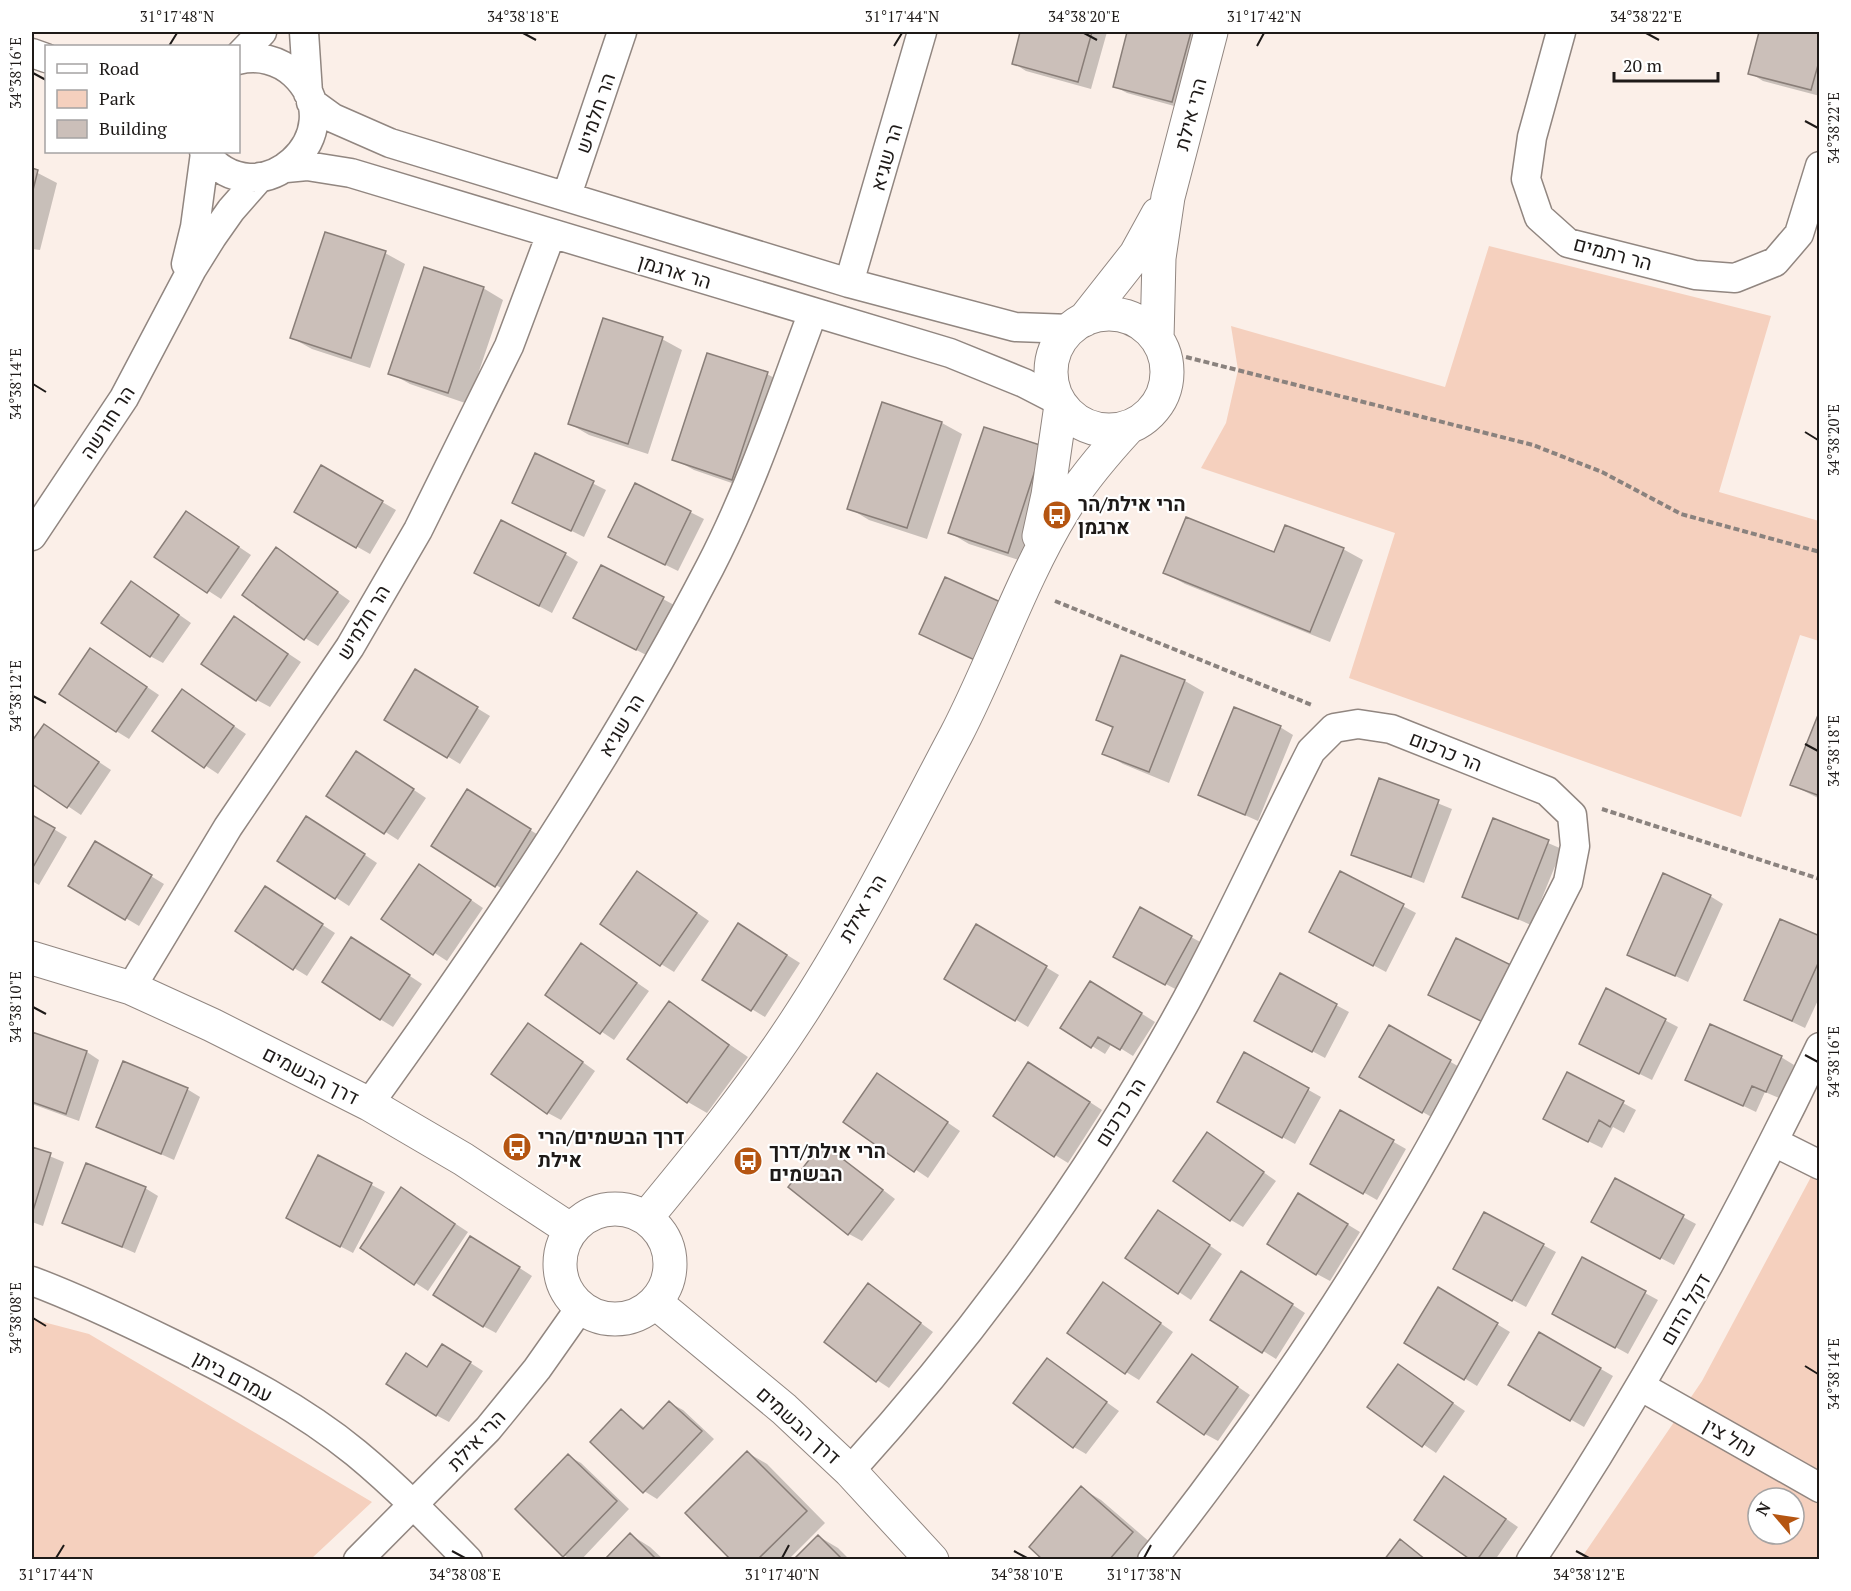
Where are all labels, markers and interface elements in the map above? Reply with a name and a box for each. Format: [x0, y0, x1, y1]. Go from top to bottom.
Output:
text: 31°17'48"N [140, 6, 214, 26]
text: 34°38'18"E [487, 6, 559, 26]
text: 31°17'44"N [865, 6, 939, 26]
text: 34°38'20"E [1048, 6, 1120, 26]
text: 31°17'42"N [1227, 6, 1301, 26]
text: 34°38'22"E [1610, 6, 1682, 26]
text: 34°38'16"E [5, 37, 25, 109]
legend [45, 45, 240, 153]
scale bar [1614, 45, 1718, 83]
text: 20 m [1623, 53, 1663, 77]
text: Road [99, 56, 139, 80]
street label: הר חלמיש [569, 69, 621, 157]
street label: הרי אילת [1167, 75, 1213, 153]
text: Park [99, 86, 136, 110]
text: 34°38'22"E [1823, 92, 1843, 164]
text: Building [99, 116, 167, 140]
street label: הר שגיא [864, 120, 908, 194]
street label: הר רתמים [1571, 230, 1655, 276]
street label: הר ארגמן [635, 247, 715, 295]
text: 34°38'14"E [5, 348, 25, 420]
street label: הר חורשה [73, 380, 141, 464]
text: 34°38'20"E [1823, 404, 1843, 476]
place label: הרי אילת/הר ארגמן [1078, 490, 1186, 540]
bus stop icon: הרי אילת/הר ארגמן [1041, 499, 1073, 531]
street label: הר חלמיש [330, 579, 396, 665]
text: 34°38'12"E [5, 660, 25, 732]
street label: הר שגיא [592, 689, 650, 761]
text: 34°38'18"E [1823, 715, 1843, 787]
street label: הר כרכום [1406, 724, 1486, 778]
street label: הרי אילת [832, 869, 892, 947]
text: 34°38'10"E [5, 971, 25, 1043]
text: 34°38'16"E [1823, 1026, 1843, 1098]
street label: דרך הבשמים [258, 1039, 364, 1111]
street label: הר כרכום [1088, 1072, 1152, 1152]
place label: דרך הבשמים/הרי אילת [538, 1123, 685, 1173]
bus stop icon: דרך הבשמים/הרי אילת [501, 1131, 533, 1163]
place label: הרי אילת/דרך הבשמים [769, 1137, 886, 1187]
bus stop icon: הרי אילת/דרך הבשמים [732, 1145, 764, 1177]
street label: דקל הדום [1654, 1268, 1716, 1350]
text: 34°38'08"E [5, 1282, 25, 1354]
text: 34°38'14"E [1823, 1338, 1843, 1410]
street label: עמרם ביתן [188, 1344, 278, 1408]
street label: דרך הבשמים [751, 1380, 847, 1470]
street label: הרי אילת [441, 1404, 511, 1476]
street label: נחל צין [1698, 1411, 1762, 1463]
north arrow [1746, 1486, 1806, 1546]
text: N [1750, 1498, 1775, 1519]
text: 31°17'44"N [19, 1564, 93, 1584]
text: 34°38'08"E [429, 1564, 501, 1584]
text: 31°17'40"N [745, 1564, 819, 1584]
text: 34°38'10"E [991, 1564, 1063, 1584]
text: 31°17'38"N [1107, 1564, 1181, 1584]
text: 34°38'12"E [1553, 1564, 1625, 1584]

